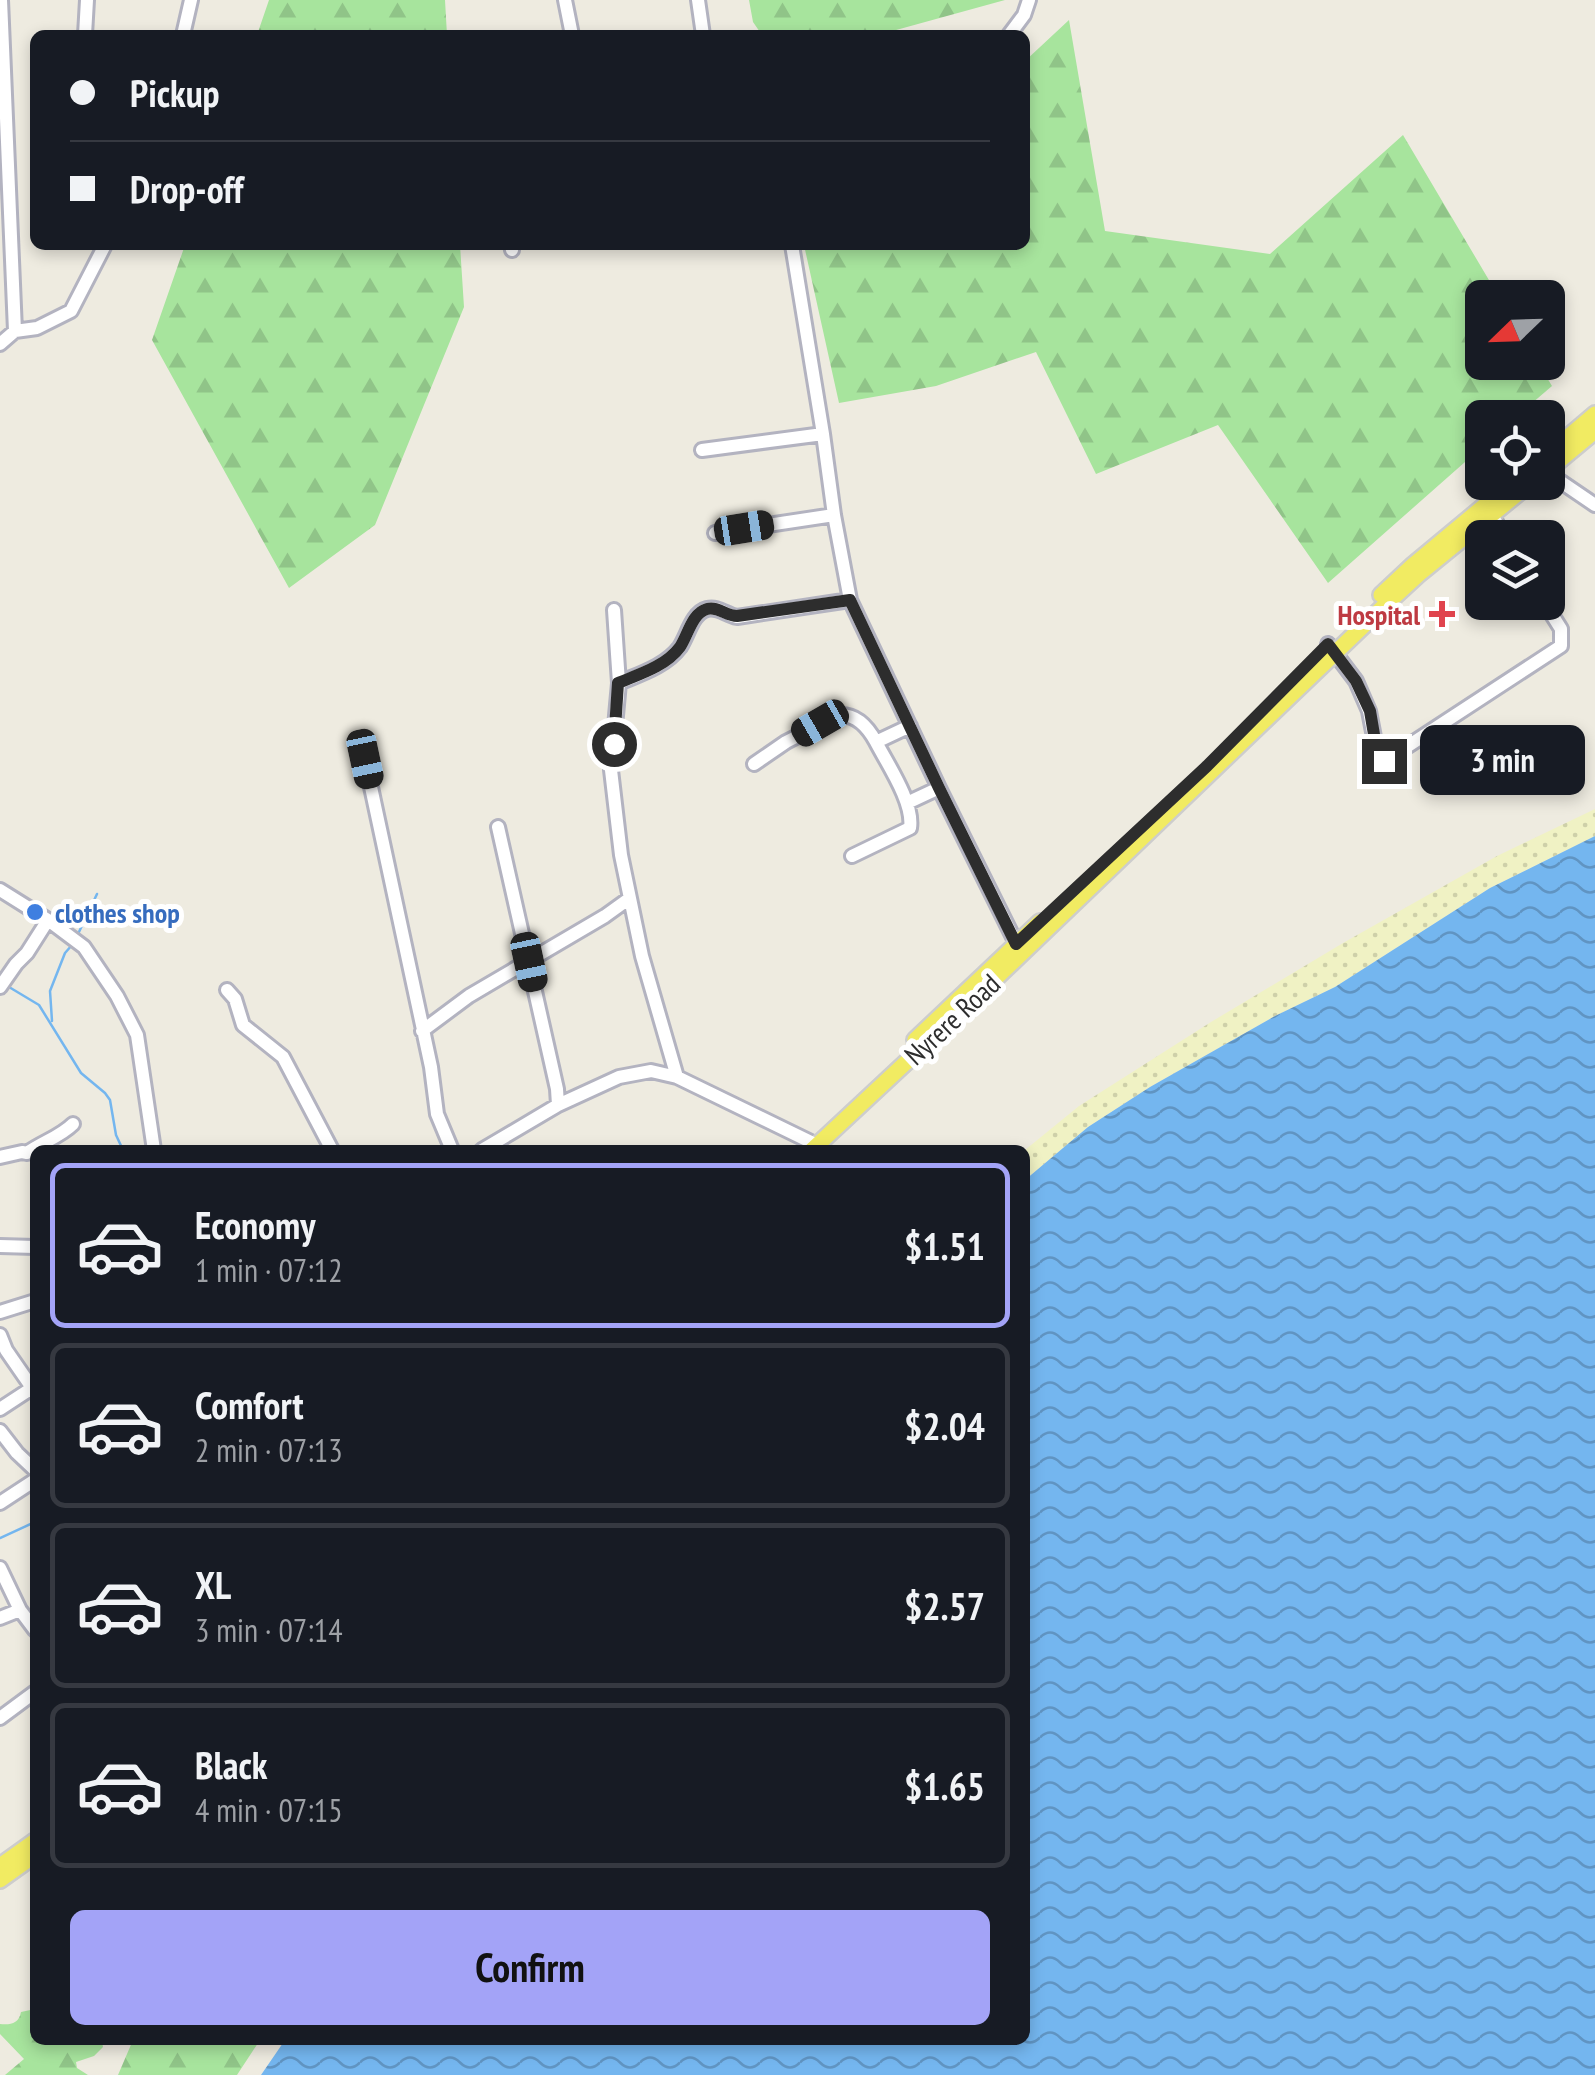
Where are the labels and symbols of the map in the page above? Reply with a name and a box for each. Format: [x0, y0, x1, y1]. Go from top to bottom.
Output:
north arrow [1465, 280, 1565, 380]
car [712, 508, 776, 548]
place label: Hospital [1337, 596, 1420, 633]
marker: Hospital [1429, 601, 1455, 627]
car [787, 695, 853, 751]
route start [592, 722, 637, 767]
callout: 3 min [1419, 726, 1584, 796]
car [344, 727, 386, 791]
route end [1362, 739, 1407, 784]
place label: clothes shop [55, 894, 180, 931]
marker: clothes shop [24, 901, 46, 923]
car [508, 930, 550, 994]
street label: Nyrere Road [896, 965, 1008, 1073]

